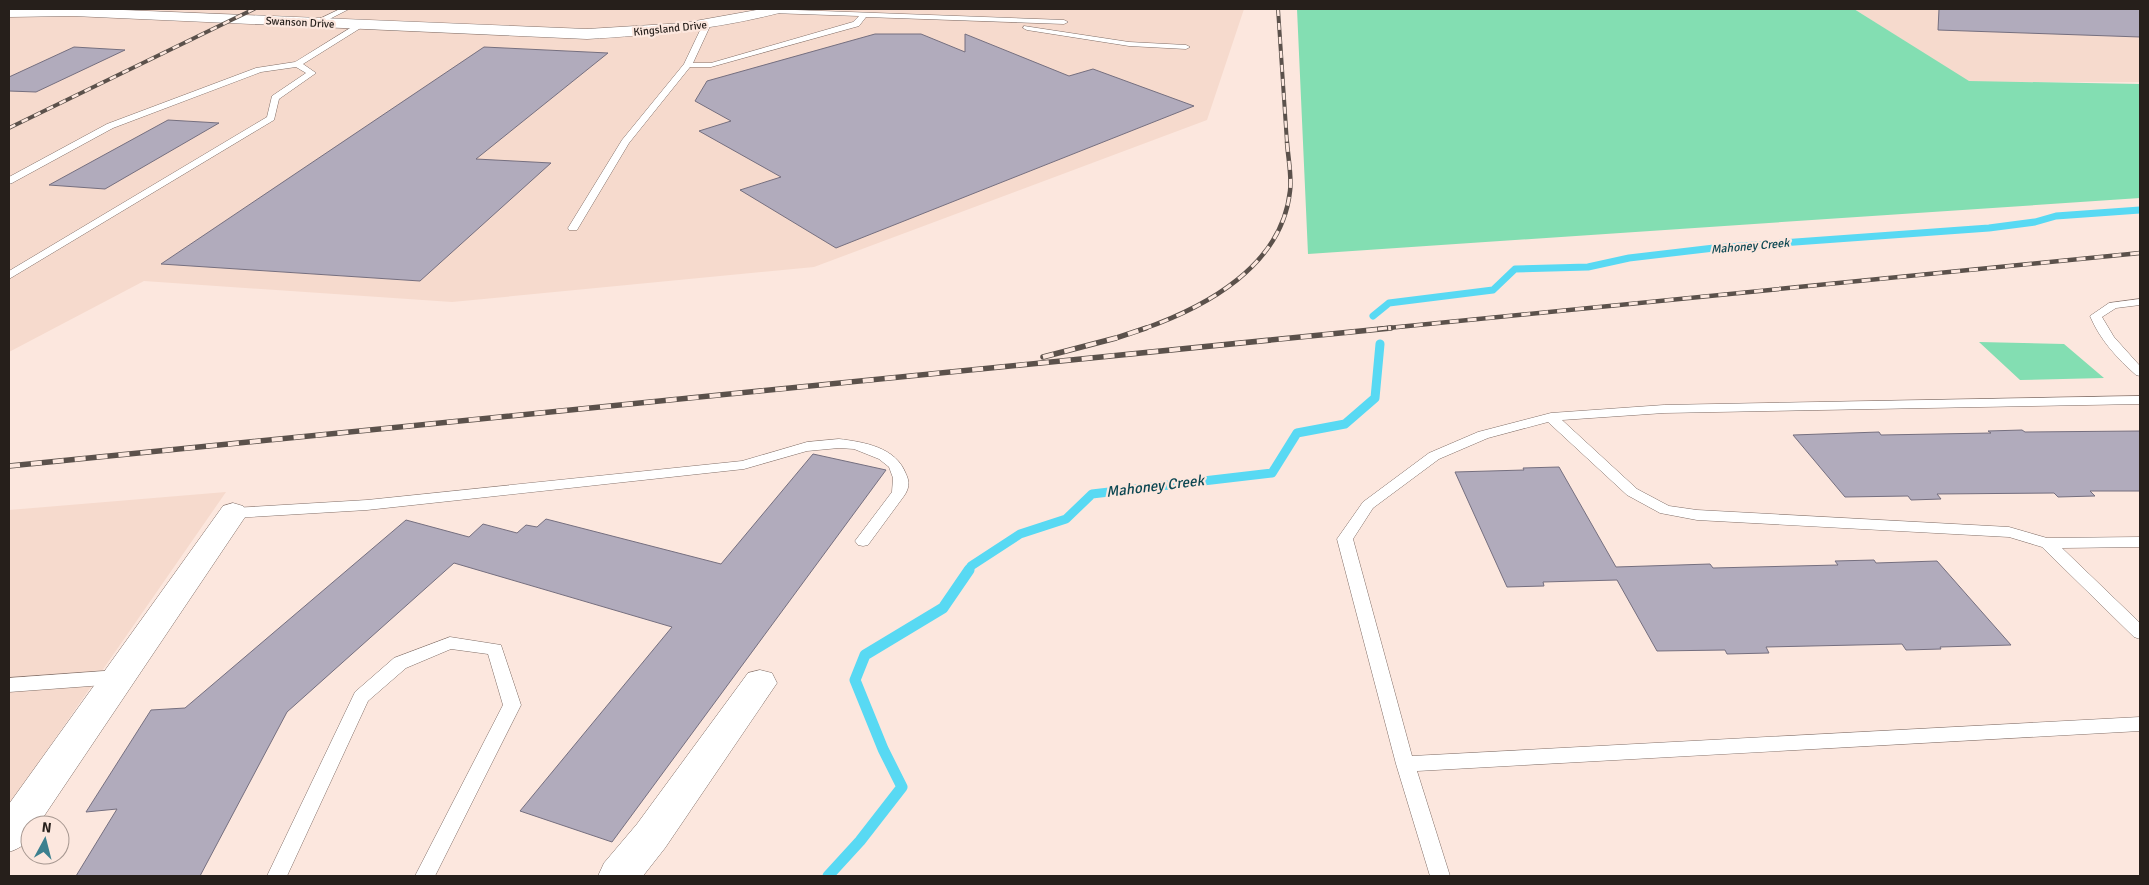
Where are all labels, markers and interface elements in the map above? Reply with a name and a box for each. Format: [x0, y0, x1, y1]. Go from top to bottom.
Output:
street label: Swanson Drive [265, 14, 335, 31]
street label: Kingsland Drive [633, 18, 707, 39]
water label: Mahoney Creek [1710, 236, 1791, 257]
water label: Mahoney Creek [1105, 471, 1206, 501]
north arrow [20, 815, 70, 865]
text: N [41, 819, 52, 837]

